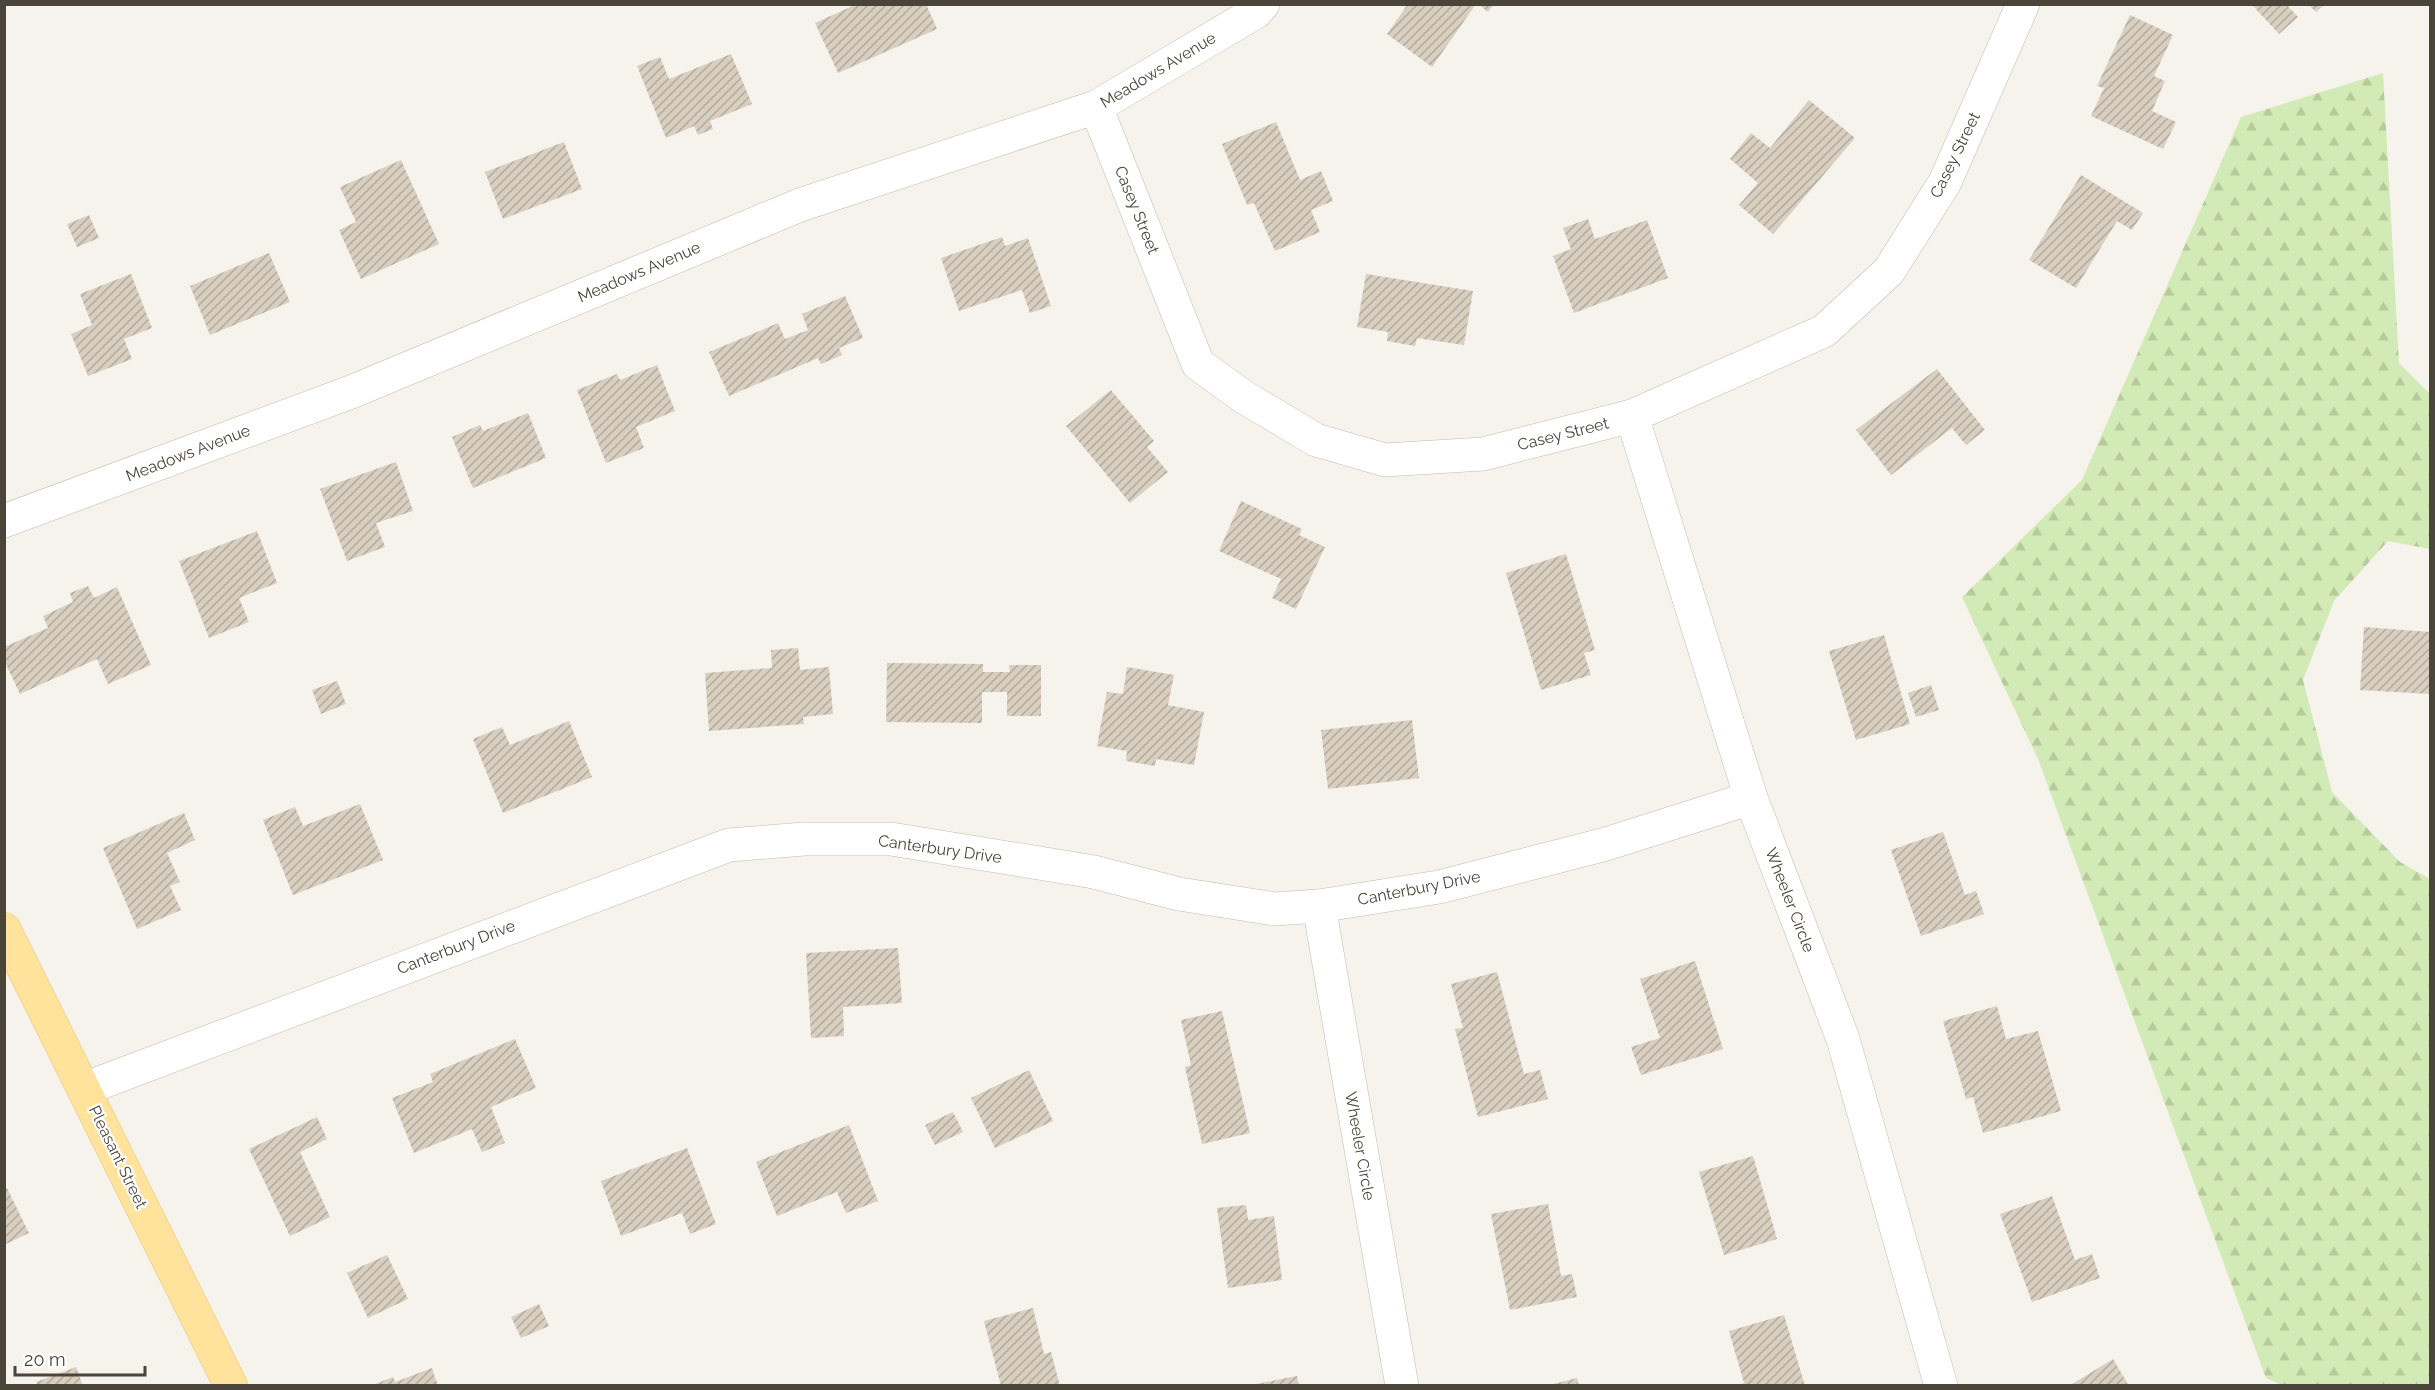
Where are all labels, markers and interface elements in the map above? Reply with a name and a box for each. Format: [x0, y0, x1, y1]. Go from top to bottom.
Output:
street label: Meadows Avenue [1097, 28, 1219, 112]
street label: Casey Street [1926, 108, 1984, 201]
street label: Casey Street [1111, 163, 1164, 257]
street label: Meadows Avenue [575, 238, 703, 306]
street label: Casey Street [1515, 413, 1611, 454]
street label: Meadows Avenue [123, 421, 253, 485]
street label: Canterbury Drive [877, 831, 1003, 867]
street label: Wheeler Circle [1761, 845, 1819, 955]
street label: Canterbury Drive [1356, 867, 1482, 909]
street label: Canterbury Drive [394, 916, 518, 978]
street label: Wheeler Circle [1341, 1090, 1379, 1202]
street label: Pleasant Street [85, 1103, 151, 1212]
scale bar [15, 1339, 146, 1377]
text: 20 m [24, 1349, 66, 1370]

